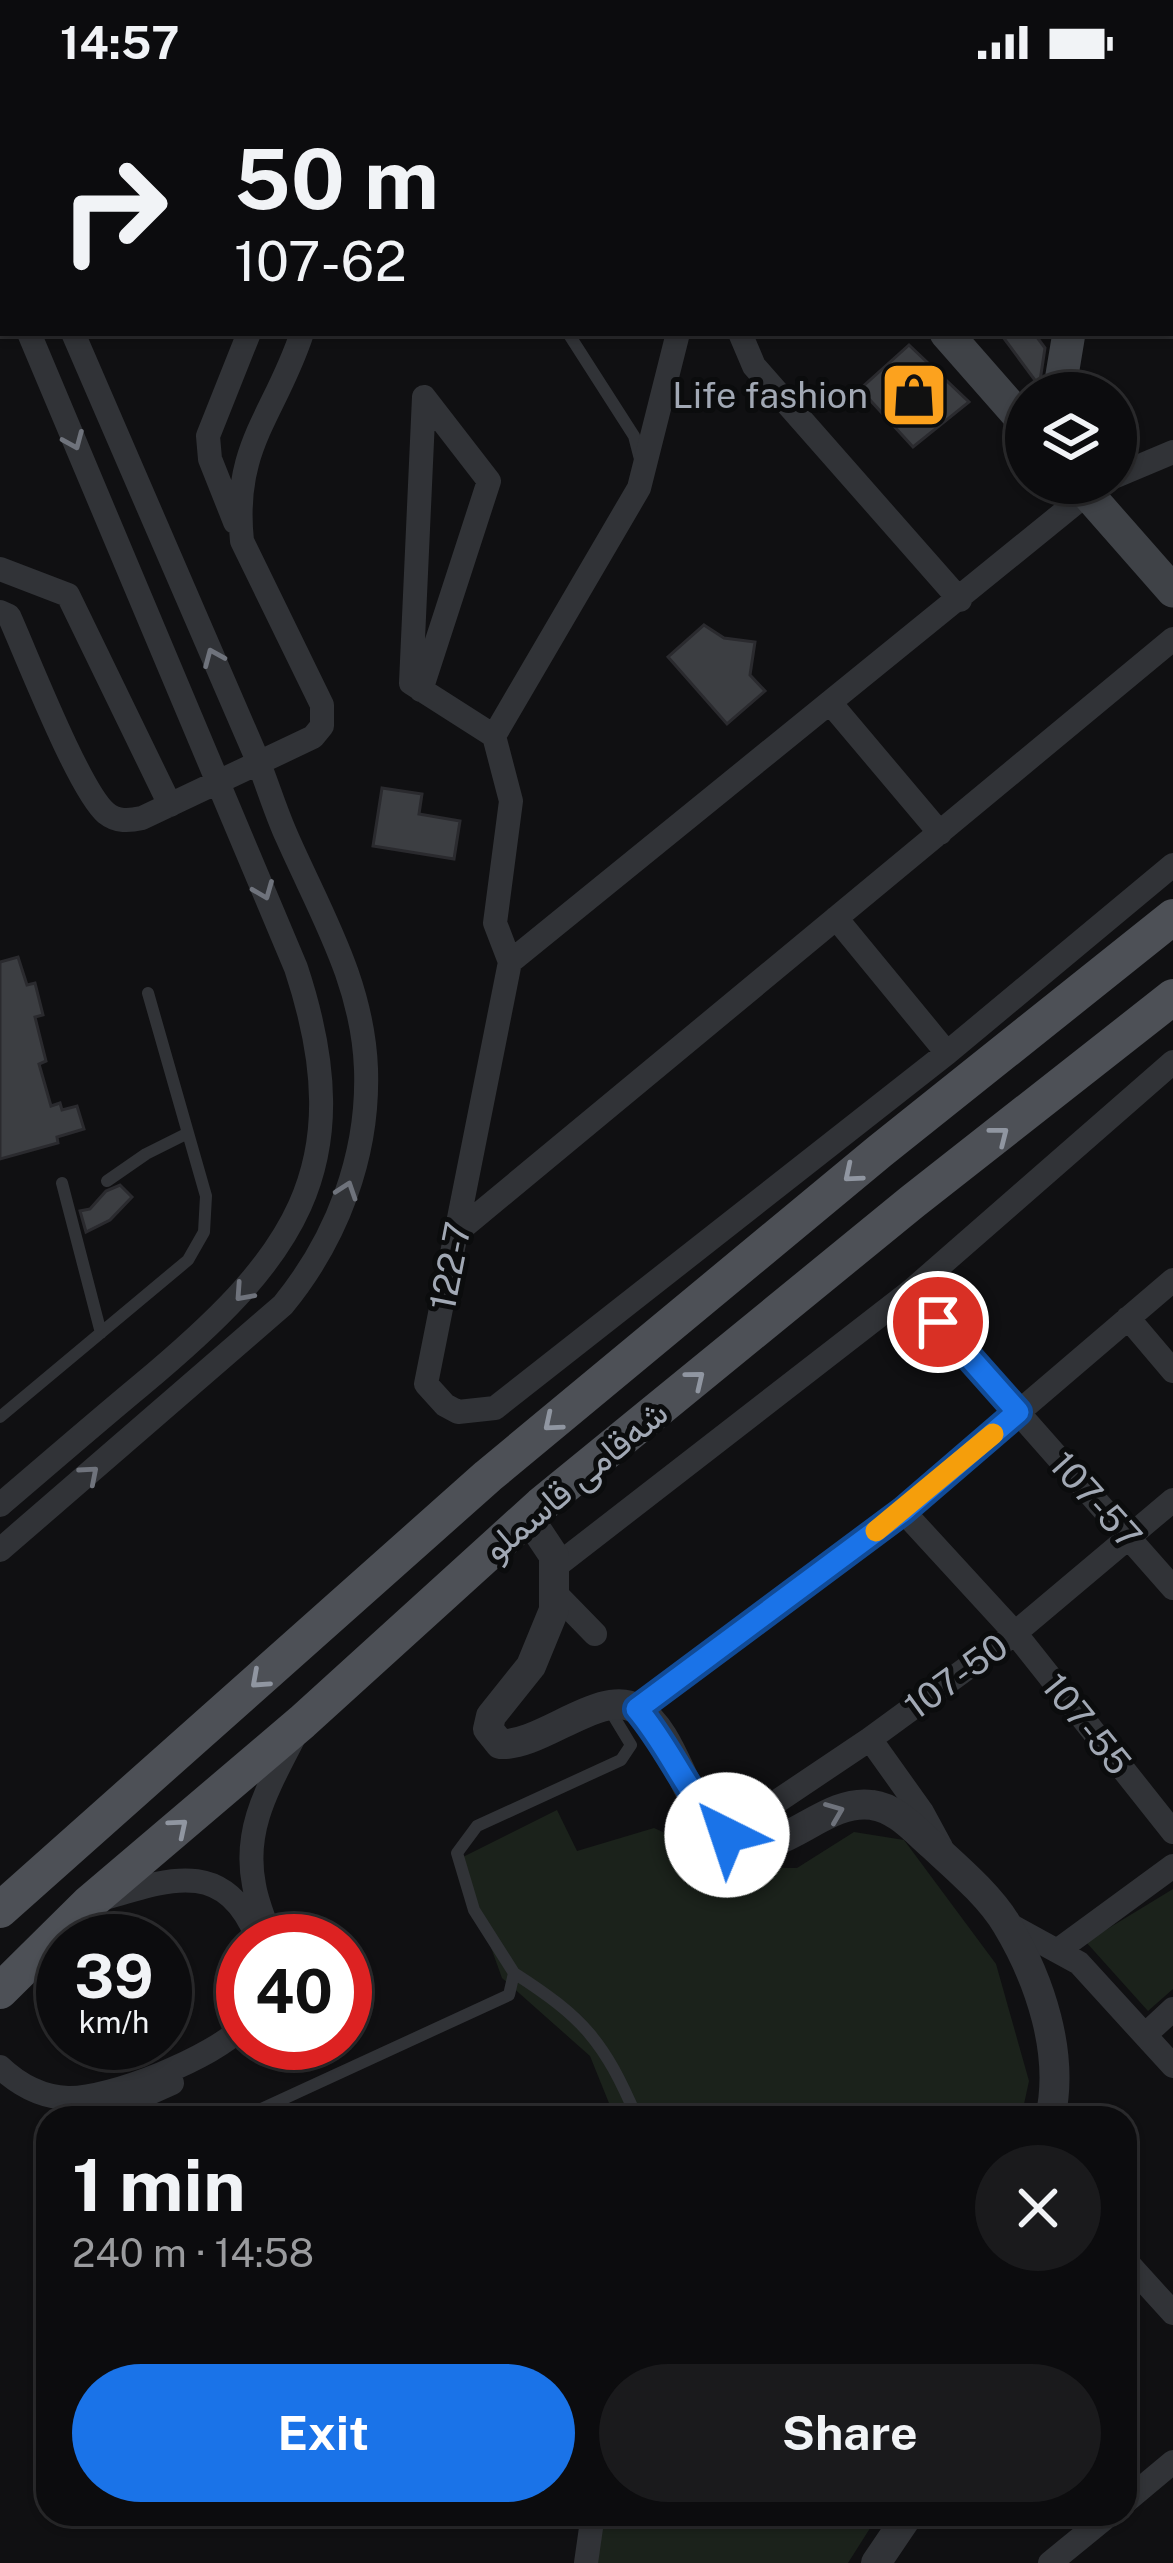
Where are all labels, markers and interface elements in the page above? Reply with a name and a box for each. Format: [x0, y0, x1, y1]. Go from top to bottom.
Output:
text: 14:57 [60, 16, 179, 69]
text: 50 m [234, 129, 439, 228]
icon: right [36, 132, 192, 288]
text: 107-62 [234, 230, 407, 293]
shop icon: Life fashion [879, 360, 949, 430]
map controls [1005, 372, 1137, 504]
button: layers [1005, 372, 1137, 504]
place label: Life fashion [672, 374, 868, 416]
one-way arrow [60, 428, 84, 450]
one-way arrow [203, 648, 227, 670]
one-way arrow [250, 879, 274, 900]
one-way arrow [986, 1127, 1008, 1149]
one-way arrow [844, 1159, 866, 1181]
one-way arrow [333, 1180, 358, 1201]
street label: 122-7 [421, 1219, 479, 1313]
pin [887, 1271, 989, 1373]
one-way arrow [236, 1279, 257, 1300]
icon: arrive [905, 1289, 971, 1355]
one-way arrow [682, 1372, 704, 1393]
street label: شەقامی قاسملو [474, 1391, 677, 1571]
one-way arrow [544, 1409, 566, 1431]
street label: 107-57 [1042, 1443, 1150, 1557]
one-way arrow [76, 1467, 98, 1489]
street label: 107-50 [897, 1625, 1015, 1727]
street label: 107-55 [1034, 1665, 1140, 1783]
one-way arrow [251, 1666, 273, 1687]
position arrow [664, 1772, 790, 1898]
one-way arrow [823, 1802, 844, 1826]
one-way arrow [165, 1819, 187, 1841]
speed limit sign: 40 [216, 1914, 372, 2070]
text: 39 [74, 1941, 154, 2012]
text: km/h [79, 2004, 149, 2040]
text: 1 min [72, 2143, 246, 2227]
button: close [975, 2145, 1101, 2271]
text: 240 m · 14:58 [72, 2230, 314, 2276]
button: Exit [72, 2364, 575, 2502]
button: Share [599, 2364, 1101, 2502]

